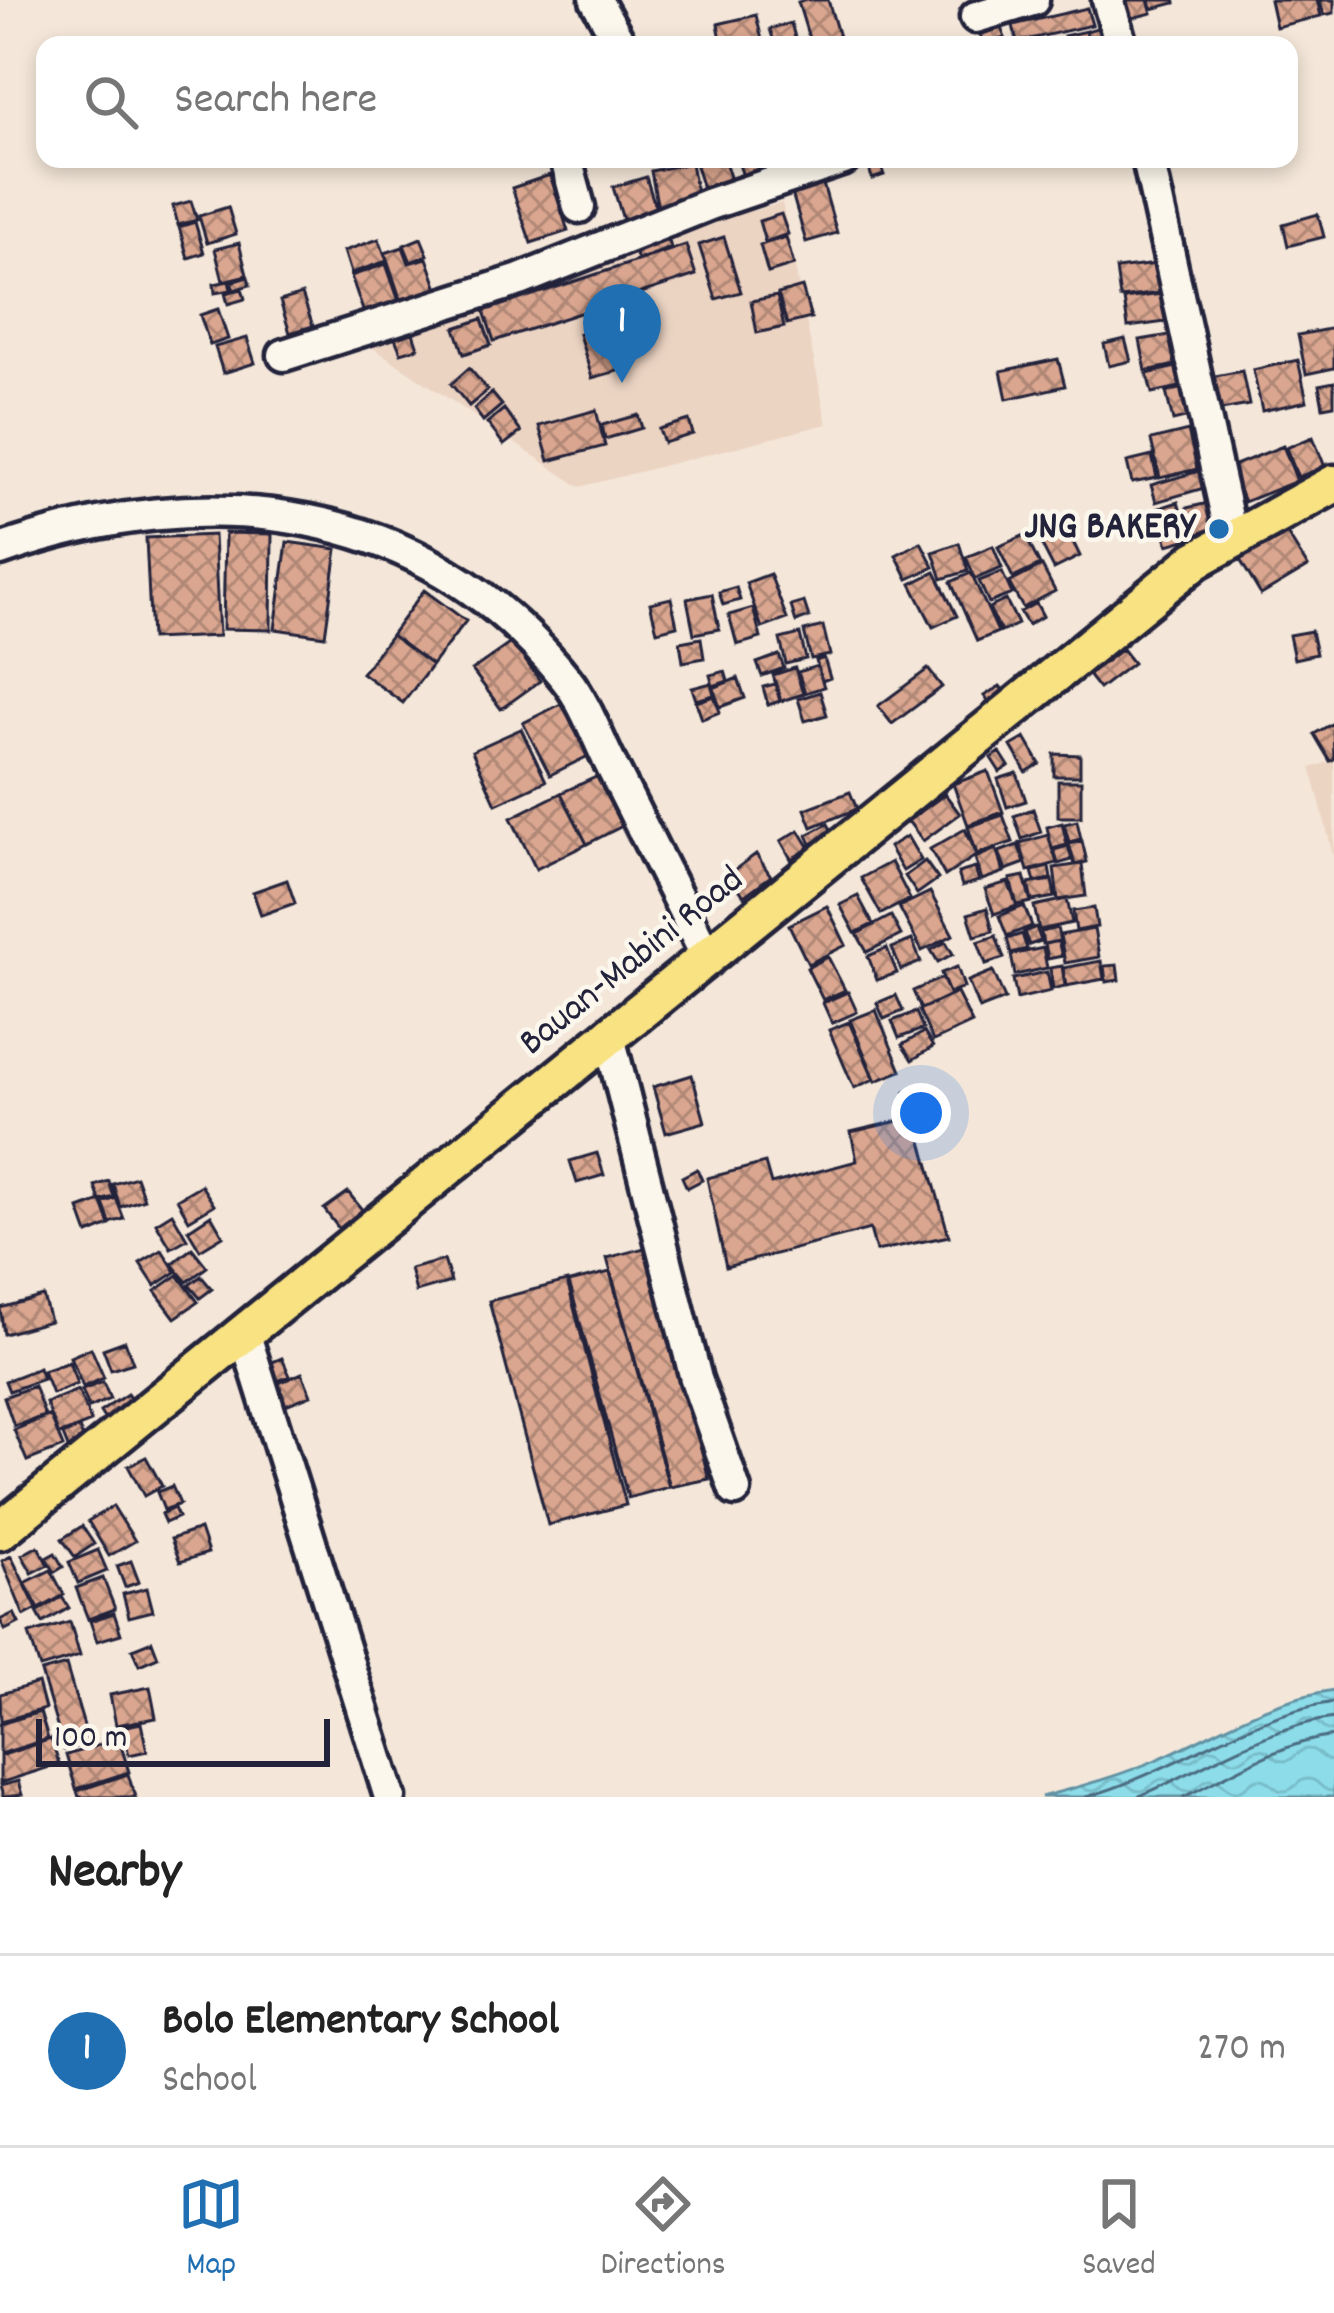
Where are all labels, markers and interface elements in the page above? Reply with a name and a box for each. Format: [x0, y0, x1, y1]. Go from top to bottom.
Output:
search box [36, 36, 1298, 168]
icon: search [78, 69, 144, 135]
text: Search here [174, 70, 377, 134]
pin: 1 [583, 284, 661, 383]
place label: JNG BAKERY [1024, 502, 1197, 557]
marker: JNG BAKERY [1206, 516, 1232, 542]
street label: Bauan-Mabini Road [509, 855, 757, 1071]
your location [891, 1083, 951, 1143]
scale bar [36, 1713, 330, 1766]
text: 100 m [54, 1716, 127, 1763]
text: Nearby [48, 1839, 181, 1911]
text: Bolo Elementary School [162, 1991, 559, 2055]
text: 1 [83, 2023, 91, 2078]
text: 270 m [1197, 2023, 1286, 2078]
text: School [162, 2055, 257, 2110]
tab: Map [178, 2171, 244, 2290]
tab: Directions [601, 2171, 726, 2290]
tab: Saved [1082, 2171, 1156, 2290]

